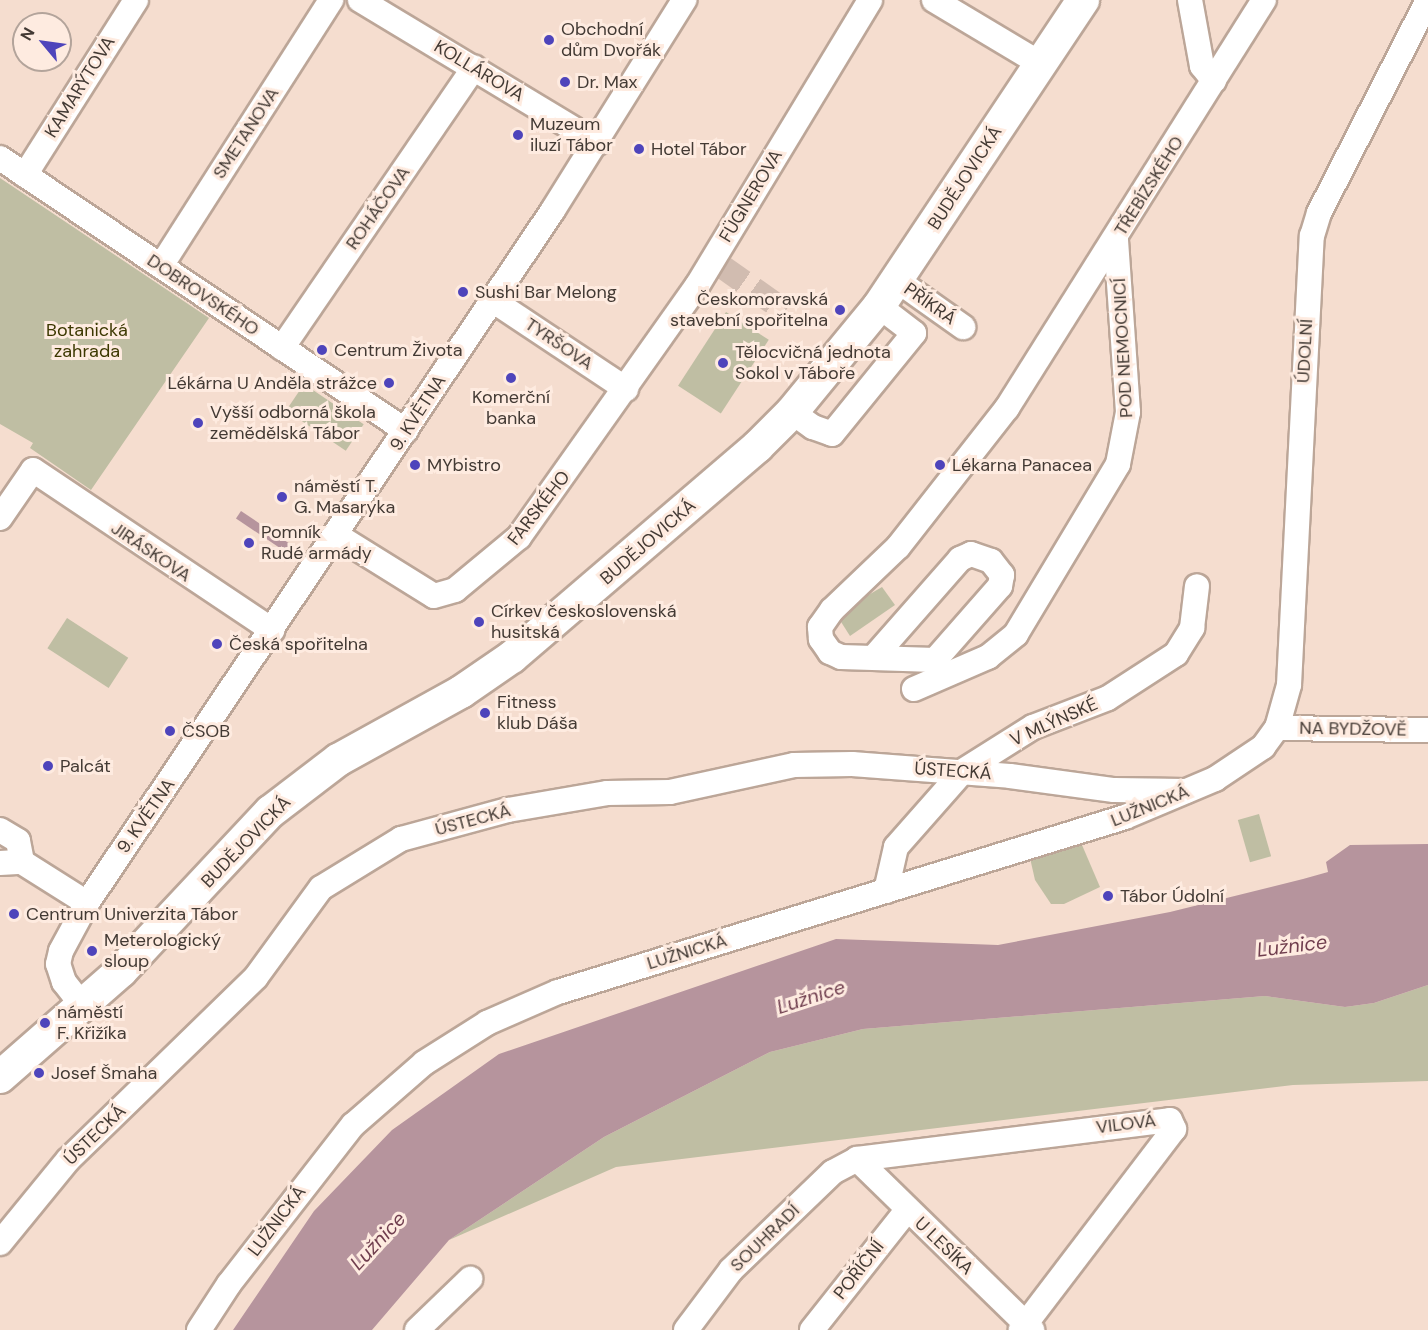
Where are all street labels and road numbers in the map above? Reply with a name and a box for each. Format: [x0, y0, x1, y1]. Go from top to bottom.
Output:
street label: KAMARÝTOVA [40, 32, 120, 142]
street label: KOLLÁROVA [430, 36, 528, 106]
street label: SMETANOVA [208, 83, 284, 183]
street label: BUDĚJOVICKÁ [923, 122, 1007, 234]
street label: TŘEBÍZSKÉHO [1110, 132, 1188, 240]
street label: FÜGNEROVA [715, 146, 787, 246]
street label: ROHÁČOVA [341, 162, 415, 254]
street label: DOBROVSKÉHO [143, 250, 263, 340]
street label: PŘÍKRÁ [900, 278, 960, 330]
street label: POD NEMOCNICÍ [1109, 278, 1137, 418]
street label: TYRŠOVA [521, 313, 597, 375]
street label: ÚDOLNÍ [1293, 318, 1317, 384]
street label: 9. KVĚTNA [385, 371, 451, 455]
street label: FARSKÉHO [503, 467, 575, 549]
street label: BUDĚJOVICKÁ [596, 495, 700, 589]
street label: JIRÁSKOVA [107, 517, 195, 587]
street label: V MLÝNSKÉ [1007, 693, 1101, 751]
street label: NA BYDŽOVĚ [1299, 717, 1407, 741]
street label: ÚSTECKÁ [914, 758, 992, 784]
street label: 9. KVĚTNA [112, 774, 180, 858]
street label: LUŽNICKÁ [1108, 781, 1192, 831]
street label: BUDĚJOVICKÁ [197, 792, 295, 892]
street label: ÚSTECKÁ [433, 800, 513, 840]
street label: LUŽNICKÁ [644, 930, 730, 974]
street label: ÚSTECKÁ [60, 1100, 130, 1170]
street label: VILOVÁ [1095, 1110, 1157, 1138]
street label: LUŽNICKÁ [244, 1182, 310, 1260]
street label: SOUHRADÍ [726, 1200, 804, 1276]
street label: U LESÍKA [910, 1213, 978, 1279]
street label: POŘÍČNÍ [829, 1236, 889, 1304]

